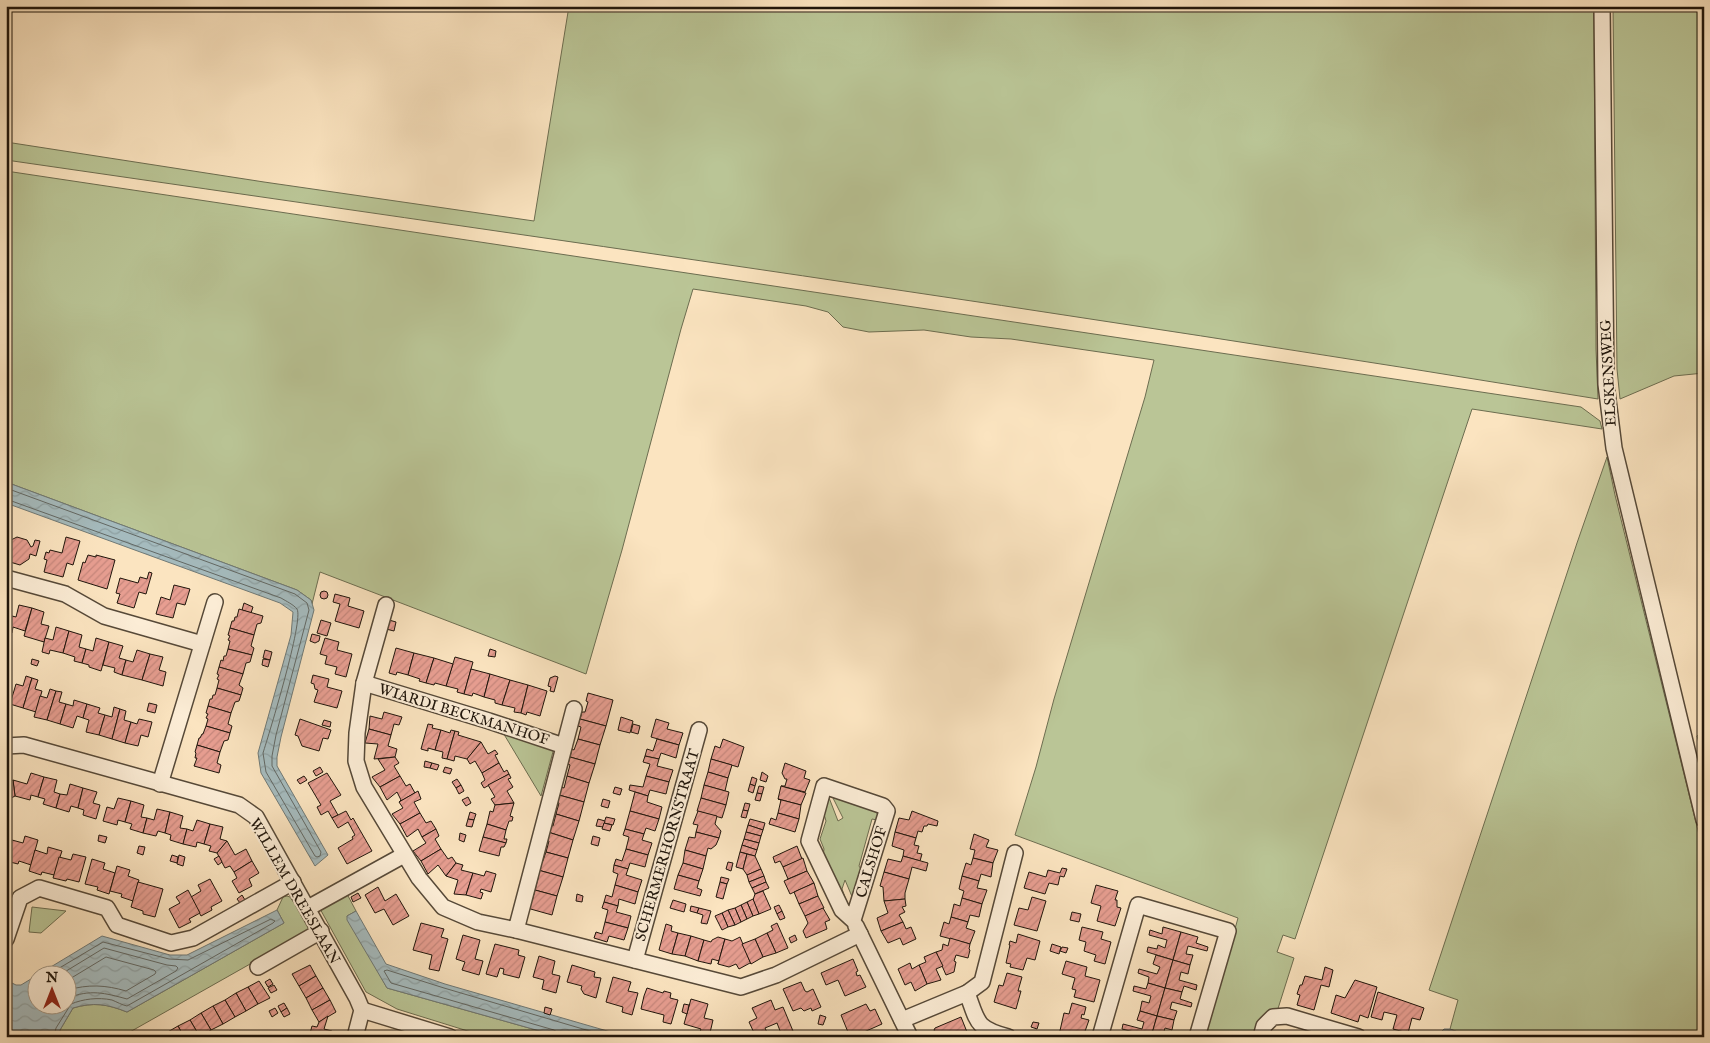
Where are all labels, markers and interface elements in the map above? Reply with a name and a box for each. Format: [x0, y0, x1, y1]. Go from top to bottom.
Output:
street label: ELSKENSWEG [1596, 319, 1621, 427]
street label: WIARDI BECKMANHOF [376, 679, 552, 750]
street label: SCHERMERHORNSTRAAT [631, 747, 704, 943]
street label: WILLEM DREESLAAN [245, 815, 344, 968]
street label: CALSHOF [852, 824, 891, 900]
north arrow [28, 966, 78, 1016]
text: N [45, 969, 58, 987]

